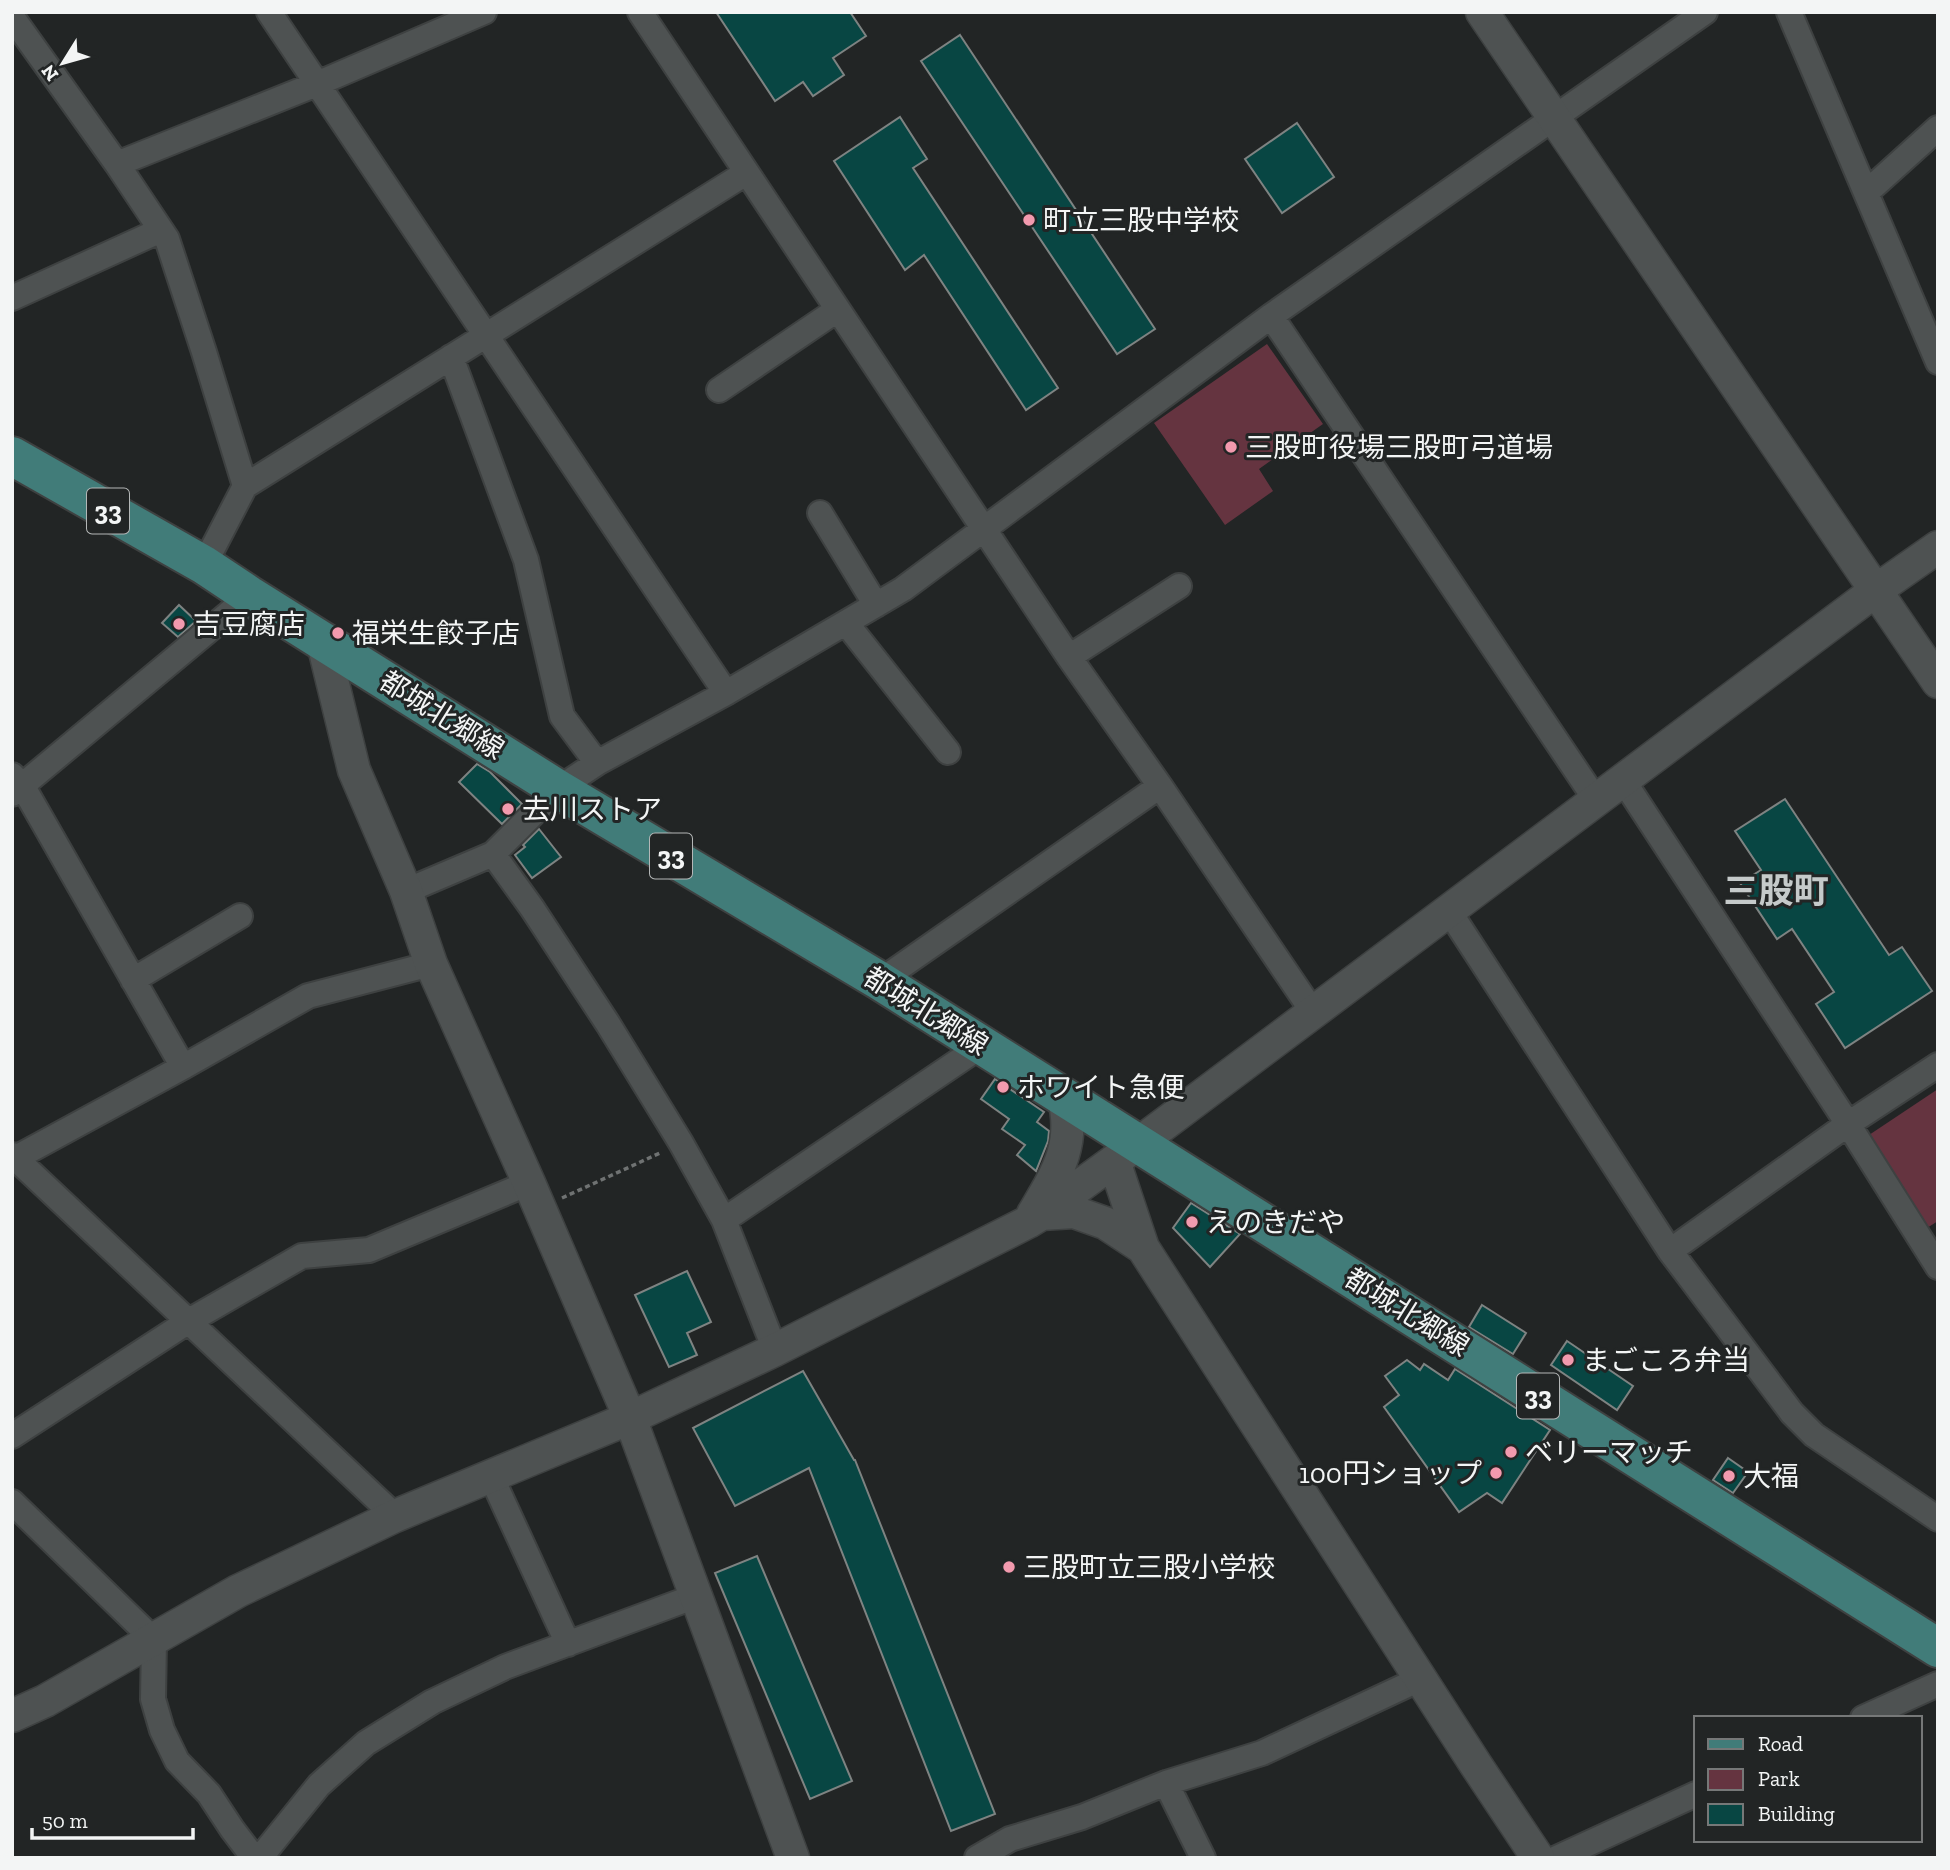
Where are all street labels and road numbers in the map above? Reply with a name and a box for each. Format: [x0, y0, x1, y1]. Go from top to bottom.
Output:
road number: 33 [87, 489, 129, 534]
street label: 都城北郷線 [374, 664, 510, 766]
road number: 33 [650, 834, 692, 878]
street label: 都城北郷線 [858, 960, 994, 1062]
street label: 都城北郷線 [1339, 1261, 1475, 1363]
road number: 33 [1517, 1373, 1559, 1418]

